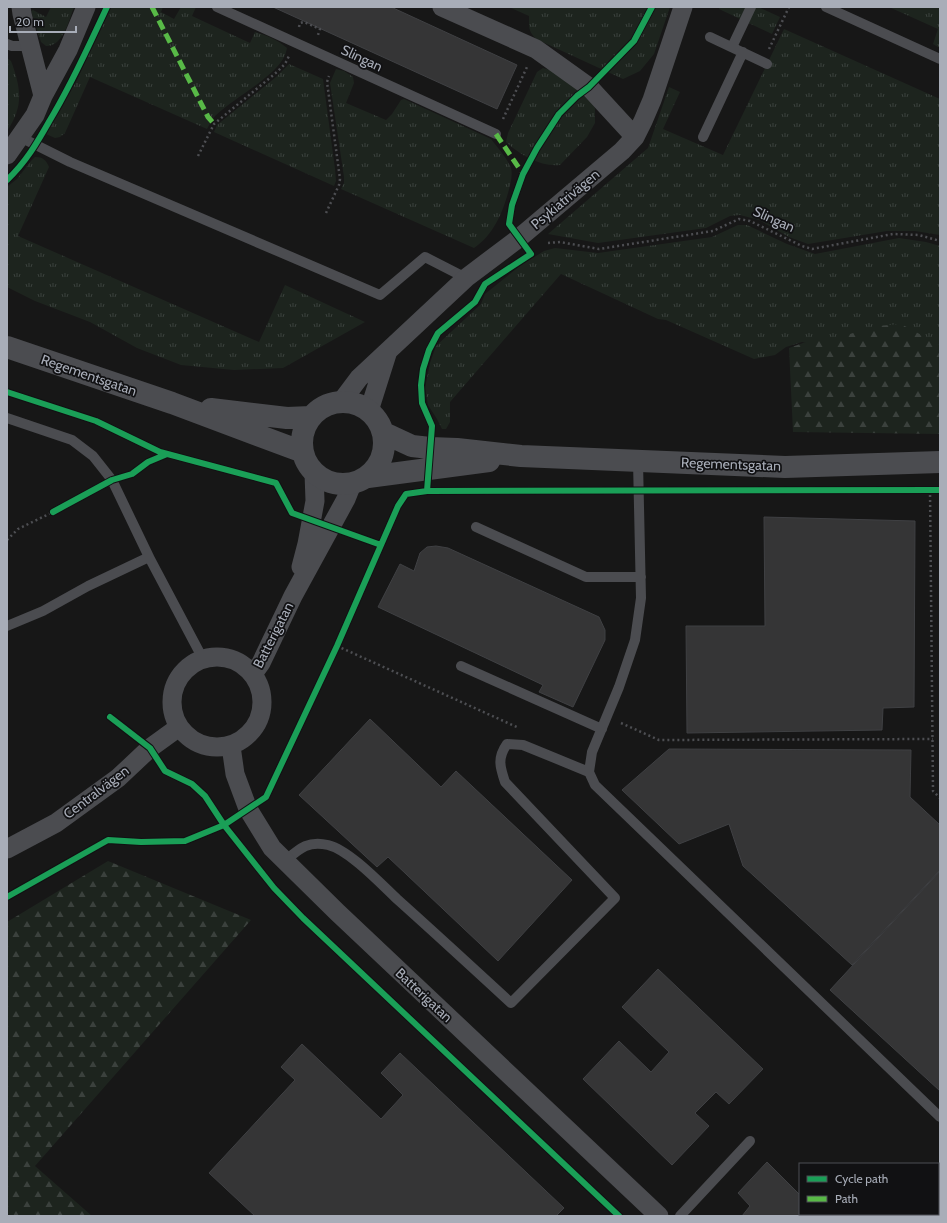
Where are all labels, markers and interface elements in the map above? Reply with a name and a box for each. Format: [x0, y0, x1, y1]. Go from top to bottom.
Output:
scale bar [10, 8, 76, 34]
text: 20 m [16, 14, 44, 29]
street label: Slingan [338, 41, 386, 75]
street label: Psykiatrivägen [527, 165, 603, 233]
street label: Slingan [750, 202, 798, 236]
street label: Regementsgatan [39, 350, 139, 400]
street label: Regementsgatan [681, 453, 781, 475]
street label: Batterigatan [249, 599, 297, 671]
street label: Centralvägen [60, 761, 133, 823]
street label: Batterigatan [392, 964, 456, 1026]
legend [799, 1163, 939, 1215]
text: Cycle path [835, 1171, 888, 1186]
text: Path [835, 1191, 858, 1206]

